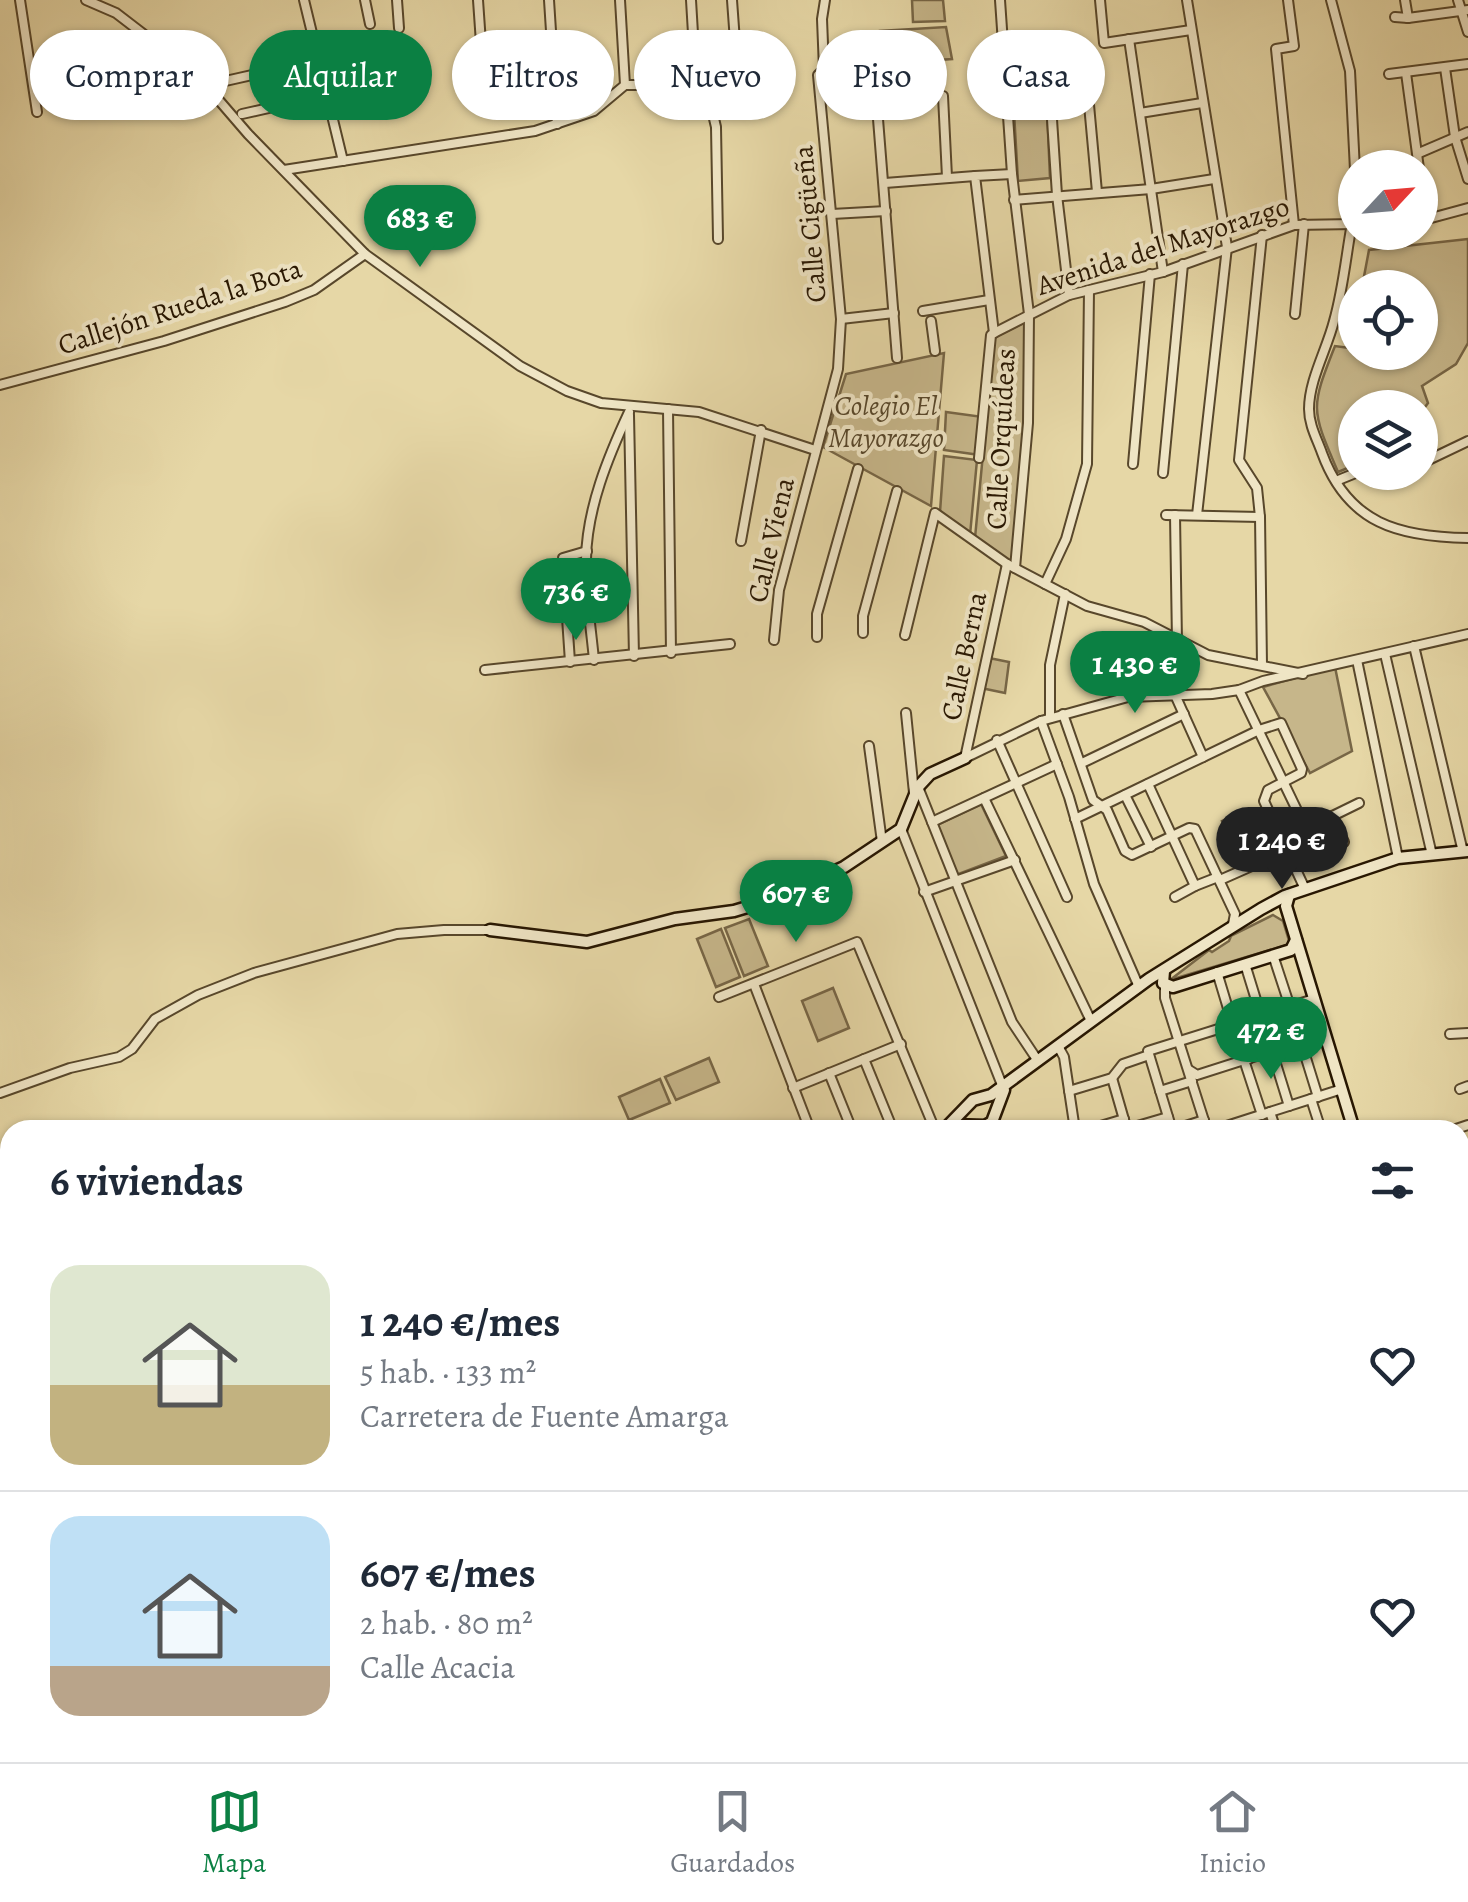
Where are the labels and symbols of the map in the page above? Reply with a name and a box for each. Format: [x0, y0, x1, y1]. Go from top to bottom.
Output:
street label: Calle Cigüeña [784, 144, 836, 304]
north arrow [1338, 150, 1438, 250]
pin: 683 € [350, 185, 490, 270]
street label: Avenida del Mayorazgo [1031, 187, 1294, 305]
street label: Callejón Rueda la Bota [53, 250, 307, 364]
street label: Calle Orquídeas [977, 347, 1025, 531]
park label: Colegio El Mayorazgo [828, 387, 944, 457]
street label: Calle Viena [738, 474, 804, 606]
pin: 736 € [506, 558, 646, 643]
street label: Calle Berna [932, 588, 996, 724]
pin: 1 430 € [1043, 631, 1227, 716]
pin: 1 240 € [1190, 807, 1374, 892]
pin: 607 € [726, 860, 866, 945]
pin: 472 € [1201, 997, 1341, 1082]

